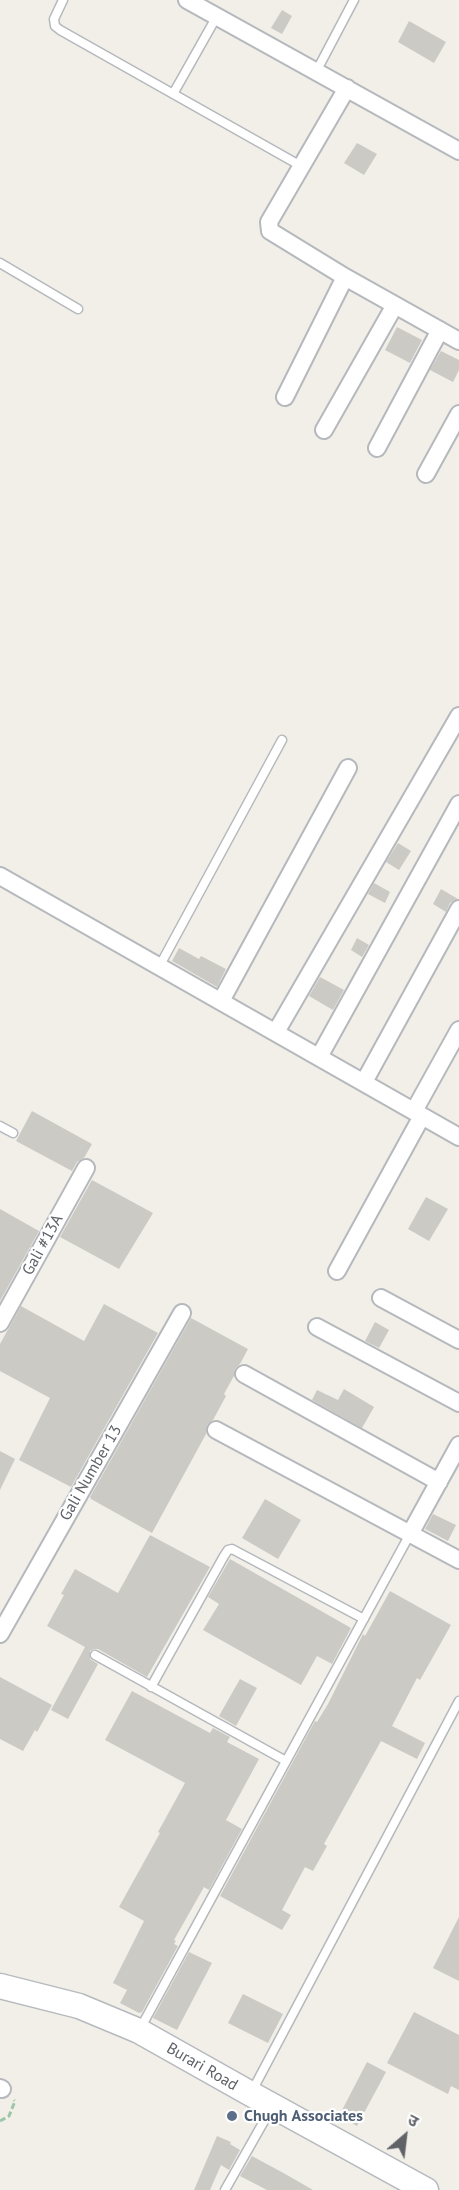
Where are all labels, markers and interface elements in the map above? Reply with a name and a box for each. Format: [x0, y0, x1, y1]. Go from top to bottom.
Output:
street label: Gali #13A [18, 1211, 68, 1279]
street label: Gali Number 13 [56, 1422, 126, 1524]
street label: Burari Road [163, 2039, 241, 2095]
place label: Chugh Associates [244, 2106, 363, 2126]
north arrow [375, 2106, 435, 2166]
marker: Chugh Associates [225, 2109, 239, 2123]
text: उ [405, 2109, 422, 2131]

